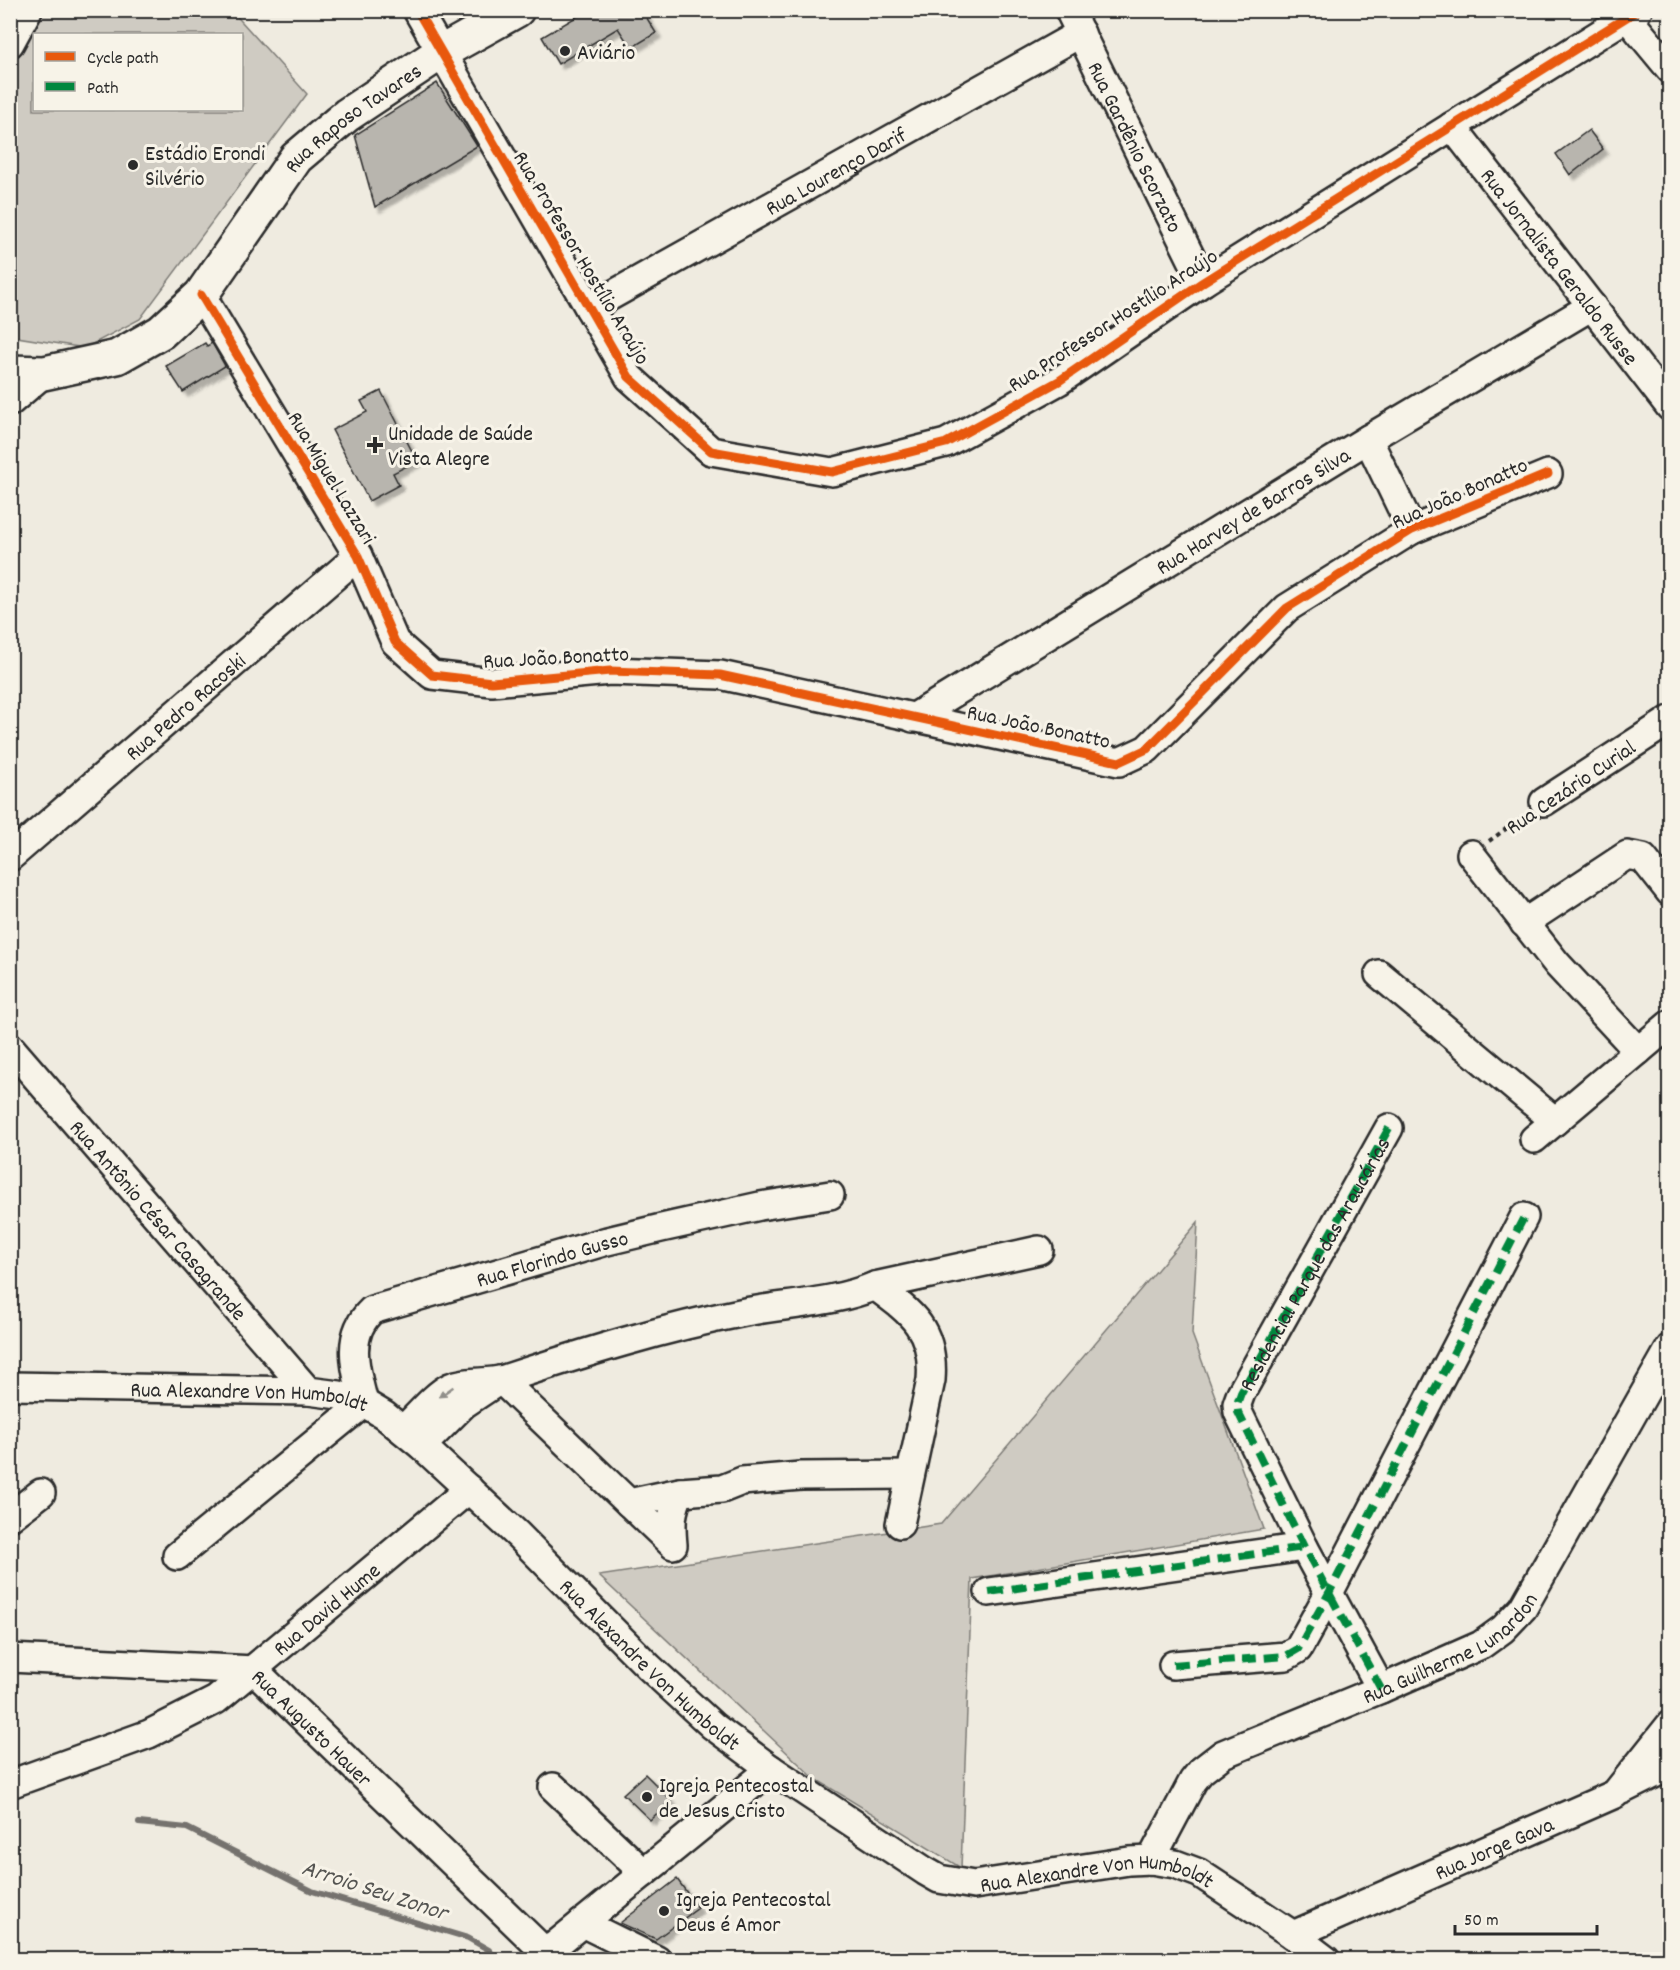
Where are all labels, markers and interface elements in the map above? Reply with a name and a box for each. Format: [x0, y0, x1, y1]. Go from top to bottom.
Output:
legend [33, 33, 243, 111]
place label: Aviário [577, 39, 635, 70]
marker: Aviário [558, 44, 572, 58]
text: Cycle path [87, 47, 158, 72]
street label: Rua Raposo Tavares [278, 57, 429, 180]
street label: Rua Gardênio Scorzato [1078, 57, 1188, 239]
text: Path [87, 77, 119, 102]
street label: Rua Lourenço Darif [761, 121, 914, 225]
place label: Estádio Erondi Silvério [145, 140, 265, 196]
street label: Rua Professor Hostílio Araújo [504, 146, 656, 372]
marker: Estádio Erondi Silvério [126, 158, 140, 172]
street label: Rua Jornalista Geraldo Russe [1471, 163, 1644, 373]
street label: Rua Professor Hostílio Araújo [1003, 242, 1225, 402]
street label: Rua Miguel Lazzari [278, 406, 382, 551]
place label: Unidade de Saúde Vista Alegre [388, 420, 533, 476]
marker: Unidade de Saúde Vista Alegre [366, 436, 384, 454]
street label: Rua Harvey de Barros Silva [1151, 441, 1358, 584]
street label: Rua João Bonatto [1387, 451, 1533, 539]
street label: Rua João Bonatto [483, 640, 630, 679]
street label: Rua Pedro Racoski [120, 648, 254, 770]
street label: Rua João Bonatto [964, 698, 1113, 759]
street label: Rua Cezário Curial [1501, 734, 1643, 844]
street label: Rua Antônio César Casagrande [61, 1114, 253, 1329]
street label: Residencial Parque das Araucárias [1233, 1132, 1400, 1398]
street label: Rua Florindo Gusso [473, 1224, 632, 1298]
street label: Rua Alexandre Von Humboldt [130, 1376, 371, 1422]
one-way arrow [438, 1386, 454, 1398]
street label: Rua David Hume [268, 1557, 389, 1665]
street label: Rua Alexandre Von Humboldt [551, 1573, 746, 1760]
street label: Rua Guilherme Lunardon [1359, 1588, 1547, 1714]
street label: Rua Augusto Hauer [243, 1663, 378, 1796]
place label: Igreja Pentecostal de Jesus Cristo [659, 1772, 814, 1828]
marker: Igreja Pentecostal de Jesus Cristo [640, 1790, 654, 1804]
street label: Rua Jorge Gava [1431, 1810, 1560, 1890]
street label: Rua Alexandre Von Humboldt [978, 1848, 1219, 1903]
water label: Arroio Seu Zonor [297, 1852, 454, 1932]
place label: Igreja Pentecostal Deus é Amor [676, 1886, 831, 1942]
scale bar [1455, 1898, 1598, 1936]
marker: Igreja Pentecostal Deus é Amor [657, 1904, 671, 1918]
text: 50 m [1464, 1909, 1499, 1934]

